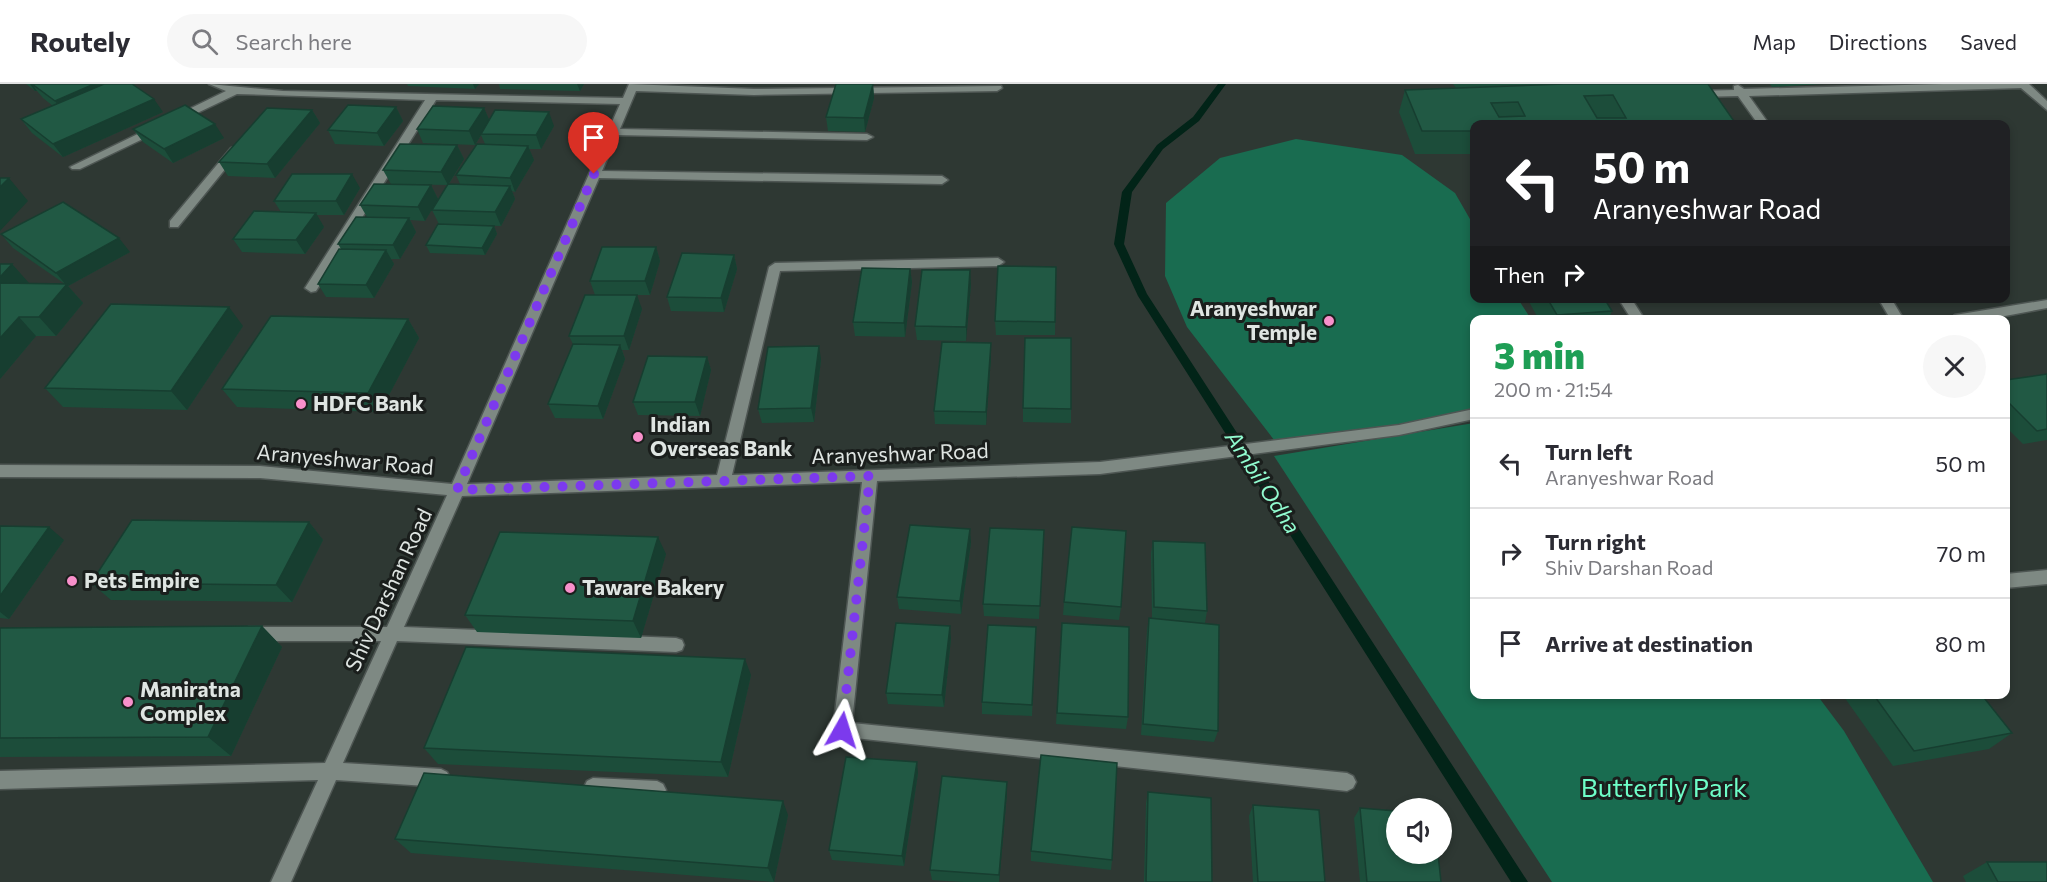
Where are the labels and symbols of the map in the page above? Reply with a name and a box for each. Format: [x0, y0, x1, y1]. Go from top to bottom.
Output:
pin [568, 112, 619, 174]
place label: Aranyeshwar Temple [1190, 295, 1317, 344]
marker: Aranyeshwar Temple [1322, 314, 1336, 328]
place label: HDFC Bank [313, 390, 424, 415]
marker: HDFC Bank [294, 397, 308, 411]
place label: Indian Overseas Bank [650, 411, 792, 460]
water label: Ambil Odha [1220, 424, 1307, 538]
marker: Indian Overseas Bank [631, 430, 645, 444]
street label: Aranyeshwar Road [811, 437, 989, 468]
street label: Aranyeshwar Road [256, 438, 435, 479]
street label: Shiv Darshan Road [339, 504, 436, 675]
place label: Pets Empire [84, 567, 200, 592]
marker: Pets Empire [65, 574, 79, 588]
place label: Taware Bakery [582, 574, 725, 599]
marker: Taware Bakery [563, 581, 577, 595]
place label: Maniratna Complex [140, 676, 241, 725]
marker: Maniratna Complex [121, 695, 135, 709]
position arrow [810, 698, 874, 762]
park label: Butterfly Park [1581, 771, 1747, 802]

